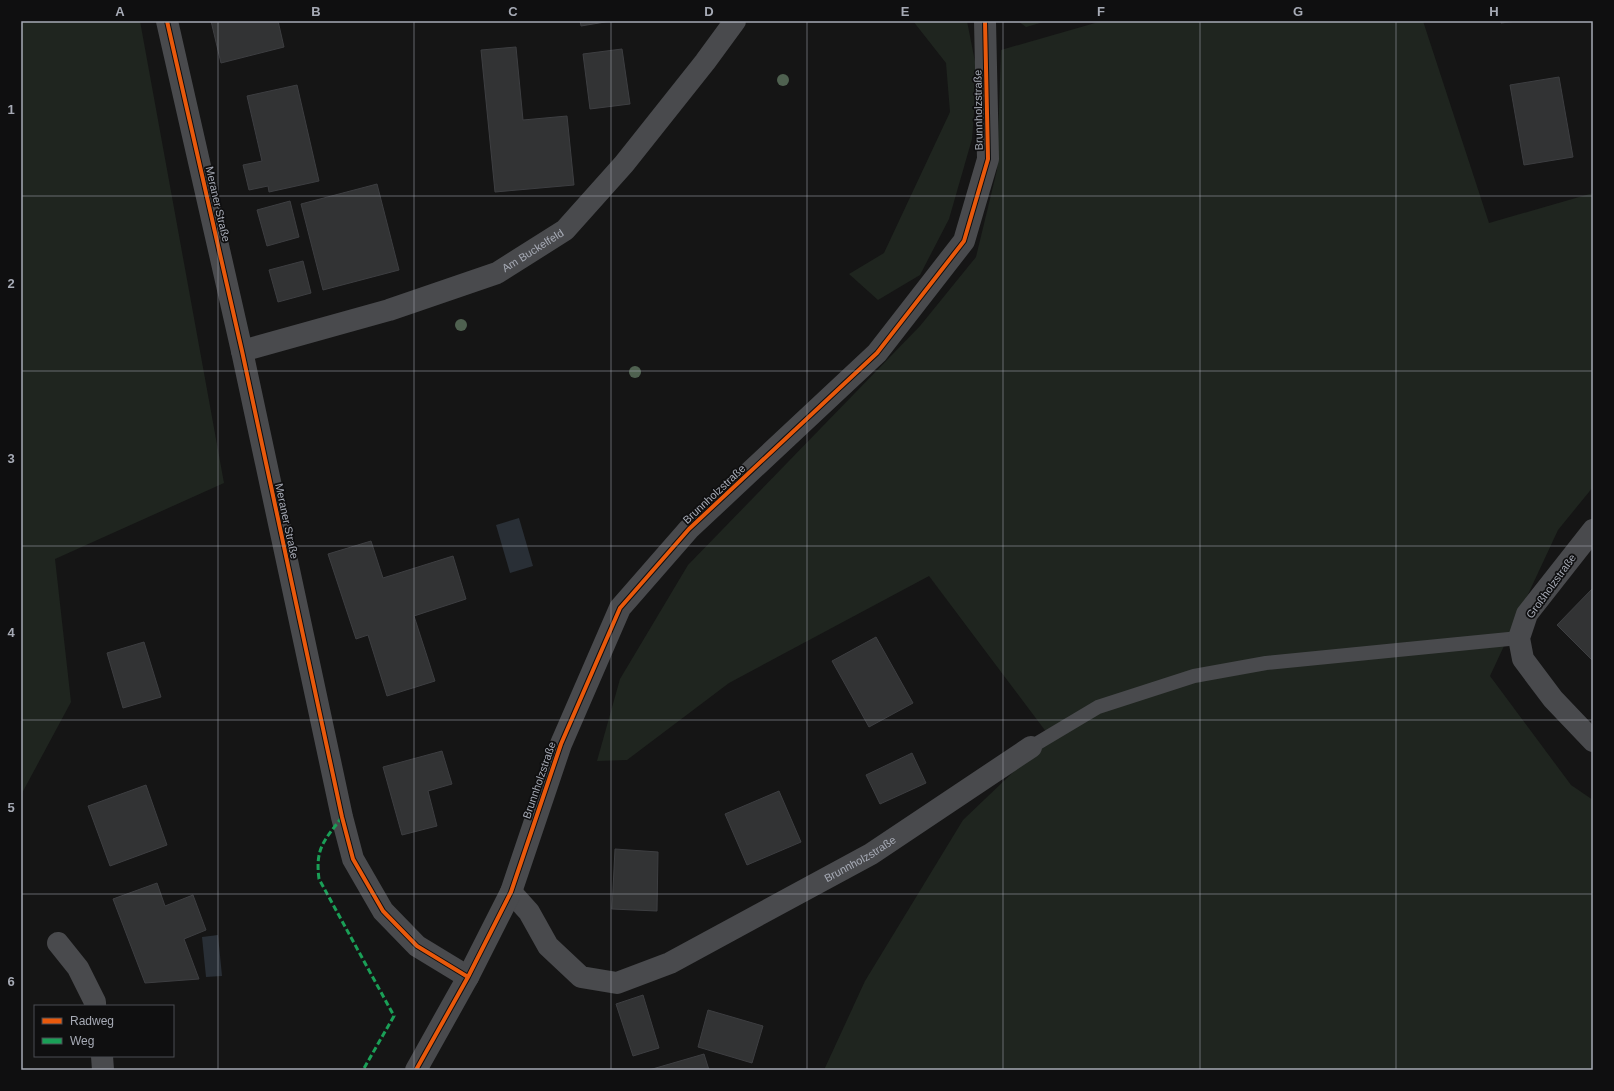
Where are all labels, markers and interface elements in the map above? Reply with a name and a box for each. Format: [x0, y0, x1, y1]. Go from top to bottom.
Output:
text: A [115, 4, 125, 19]
text: B [311, 4, 321, 19]
text: C [508, 4, 518, 19]
text: D [704, 4, 714, 19]
text: E [901, 4, 910, 19]
text: F [1097, 4, 1105, 19]
text: G [1293, 4, 1303, 19]
text: H [1489, 4, 1499, 19]
street label: Brunnholzstraße [971, 70, 985, 150]
text: 1 [7, 102, 15, 117]
street label: Meraner Straße [203, 165, 233, 243]
street label: Am Buckelfeld [500, 227, 566, 274]
text: 2 [7, 276, 15, 291]
text: 3 [7, 451, 15, 466]
street label: Brunnholzstraße [680, 462, 748, 526]
street label: Meraner Straße [273, 482, 301, 560]
street label: Großholzstraße [1524, 552, 1578, 620]
text: 4 [7, 625, 15, 640]
street label: Brunnholzstraße [520, 740, 558, 820]
text: 5 [7, 800, 15, 815]
street label: Brunnholzstraße [822, 833, 898, 884]
text: 6 [7, 974, 15, 989]
legend [34, 1005, 174, 1057]
text: Radweg [70, 1014, 114, 1028]
text: Weg [70, 1034, 94, 1048]

